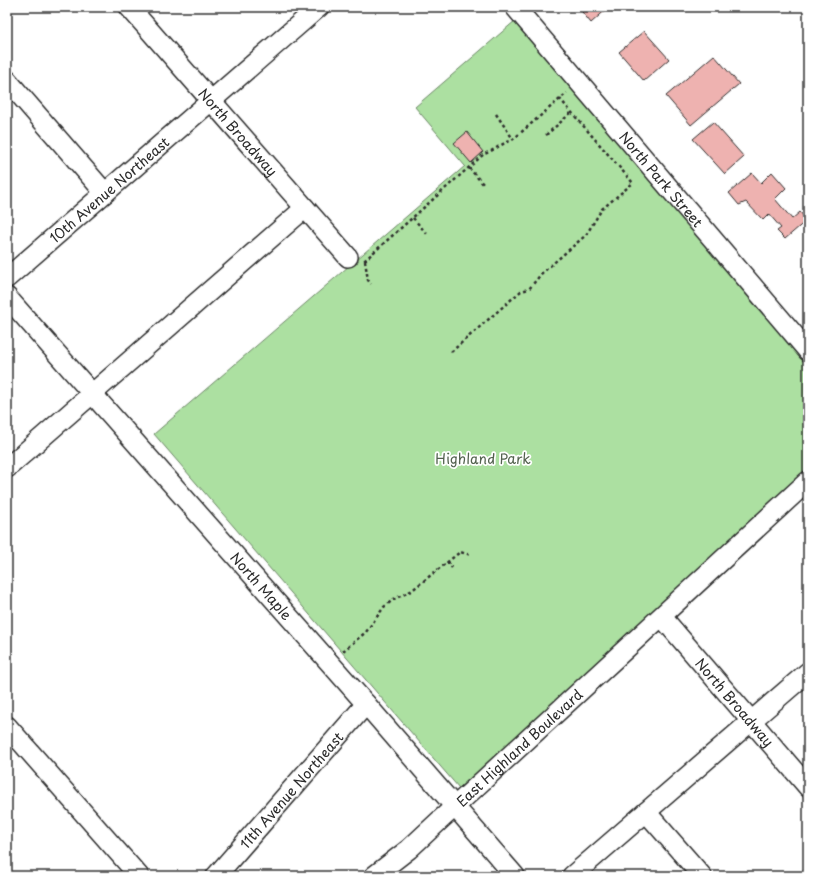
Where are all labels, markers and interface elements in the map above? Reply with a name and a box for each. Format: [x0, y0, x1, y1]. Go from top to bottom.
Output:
street label: North Broadway [194, 83, 283, 181]
street label: North Park Street [615, 127, 709, 232]
street label: 10th Avenue Northeast [44, 131, 174, 248]
park label: Highland Park [435, 448, 531, 469]
street label: North Maple [226, 547, 298, 624]
street label: North Broadway [691, 653, 779, 751]
street label: East Highland Boulevard [451, 683, 587, 811]
street label: 11th Avenue Northeast [234, 727, 348, 853]

